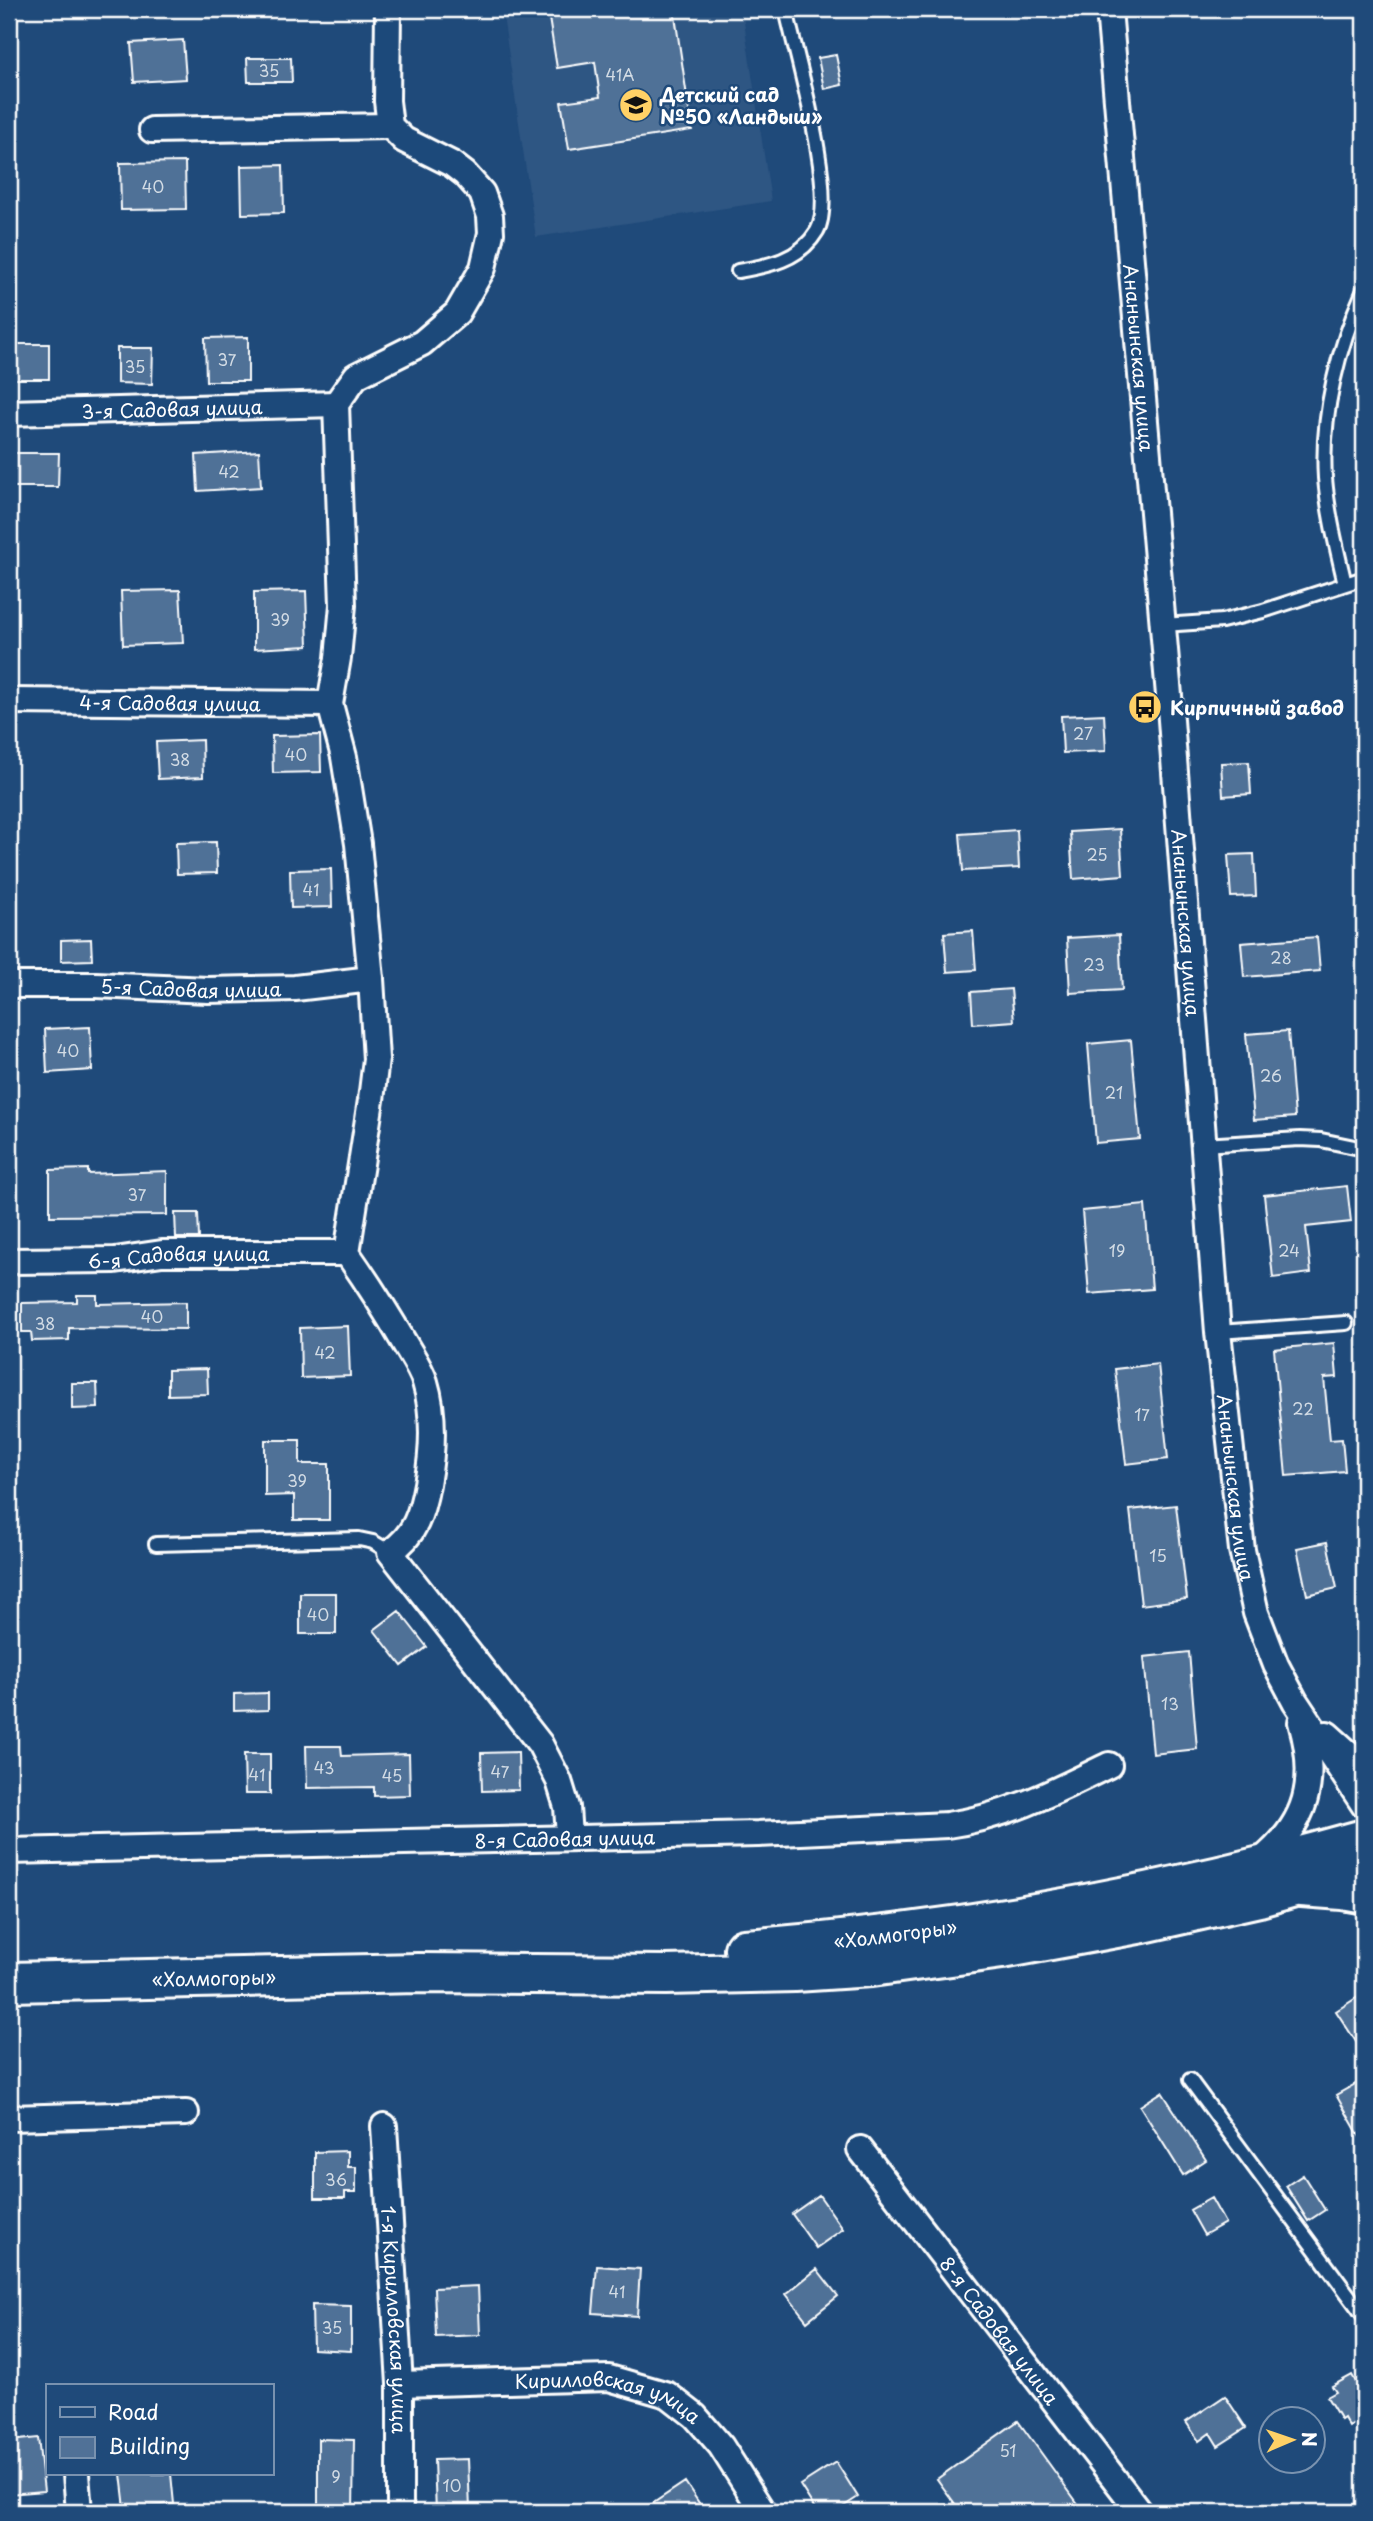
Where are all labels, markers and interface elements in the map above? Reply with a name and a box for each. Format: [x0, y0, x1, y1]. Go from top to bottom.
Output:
house number: 35 [259, 58, 279, 82]
house number: 41А [605, 62, 635, 86]
place label: Детский сад №50 «Ландыш» [659, 80, 822, 130]
school or university icon: Детский сад №50 «Ландыш» [617, 86, 655, 124]
house number: 40 [142, 174, 164, 198]
street label: Ананьинская улица [1117, 263, 1162, 453]
house number: 37 [218, 347, 237, 371]
house number: 35 [125, 354, 145, 378]
street label: 3-я Садовая улица [81, 392, 263, 425]
house number: 42 [218, 459, 240, 483]
house number: 39 [270, 607, 290, 631]
street label: 4-я Садовая улица [79, 688, 261, 717]
bus stop icon: Кирпичный завод [1126, 688, 1164, 726]
place label: Кирпичный завод [1170, 693, 1344, 721]
house number: 27 [1073, 721, 1093, 745]
house number: 40 [285, 742, 307, 766]
house number: 38 [170, 747, 190, 771]
street label: Ананьинская улица [1165, 828, 1208, 1017]
house number: 25 [1086, 842, 1108, 866]
house number: 41 [303, 877, 319, 901]
house number: 28 [1270, 945, 1292, 969]
house number: 23 [1083, 952, 1105, 976]
street label: 5-я Садовая улица [100, 971, 282, 1004]
house number: 40 [57, 1038, 79, 1062]
house number: 26 [1260, 1063, 1282, 1087]
house number: 21 [1105, 1080, 1123, 1104]
house number: 37 [128, 1182, 147, 1206]
house number: 19 [1109, 1238, 1125, 1262]
house number: 24 [1278, 1238, 1300, 1262]
street label: 6-я Садовая улица [88, 1239, 269, 1275]
house number: 40 [141, 1304, 163, 1328]
house number: 38 [35, 1311, 55, 1335]
house number: 42 [314, 1340, 336, 1364]
street label: Ананьинская улица [1211, 1393, 1262, 1583]
house number: 22 [1292, 1396, 1314, 1420]
house number: 17 [1134, 1402, 1150, 1426]
house number: 39 [287, 1468, 307, 1492]
house number: 15 [1149, 1543, 1167, 1567]
house number: 40 [307, 1602, 329, 1626]
house number: 13 [1161, 1691, 1179, 1715]
house number: 43 [314, 1755, 334, 1779]
house number: 47 [491, 1759, 510, 1783]
house number: 41 [249, 1762, 265, 1786]
house number: 45 [382, 1763, 402, 1787]
street label: 8-я Садовая улица [474, 1822, 655, 1854]
street label: «Холмогоры» [832, 1912, 959, 1955]
street label: «Холмогоры» [152, 1962, 276, 1993]
house number: 36 [325, 2167, 347, 2191]
street label: 1-я Кирилловская улица [375, 2205, 414, 2434]
street label: 8-я Садовая улица [934, 2250, 1066, 2410]
house number: 41 [609, 2279, 625, 2303]
house number: 35 [322, 2315, 342, 2339]
street label: Кирилловская улица [514, 2364, 707, 2430]
legend [46, 2384, 273, 2476]
text: Road [108, 2395, 159, 2427]
north arrow [1258, 2406, 1328, 2476]
text: Building [108, 2429, 190, 2461]
text: N [1296, 2431, 1324, 2447]
house number: 51 [999, 2438, 1017, 2462]
house number: 9 [331, 2464, 341, 2488]
house number: 10 [443, 2473, 461, 2497]

